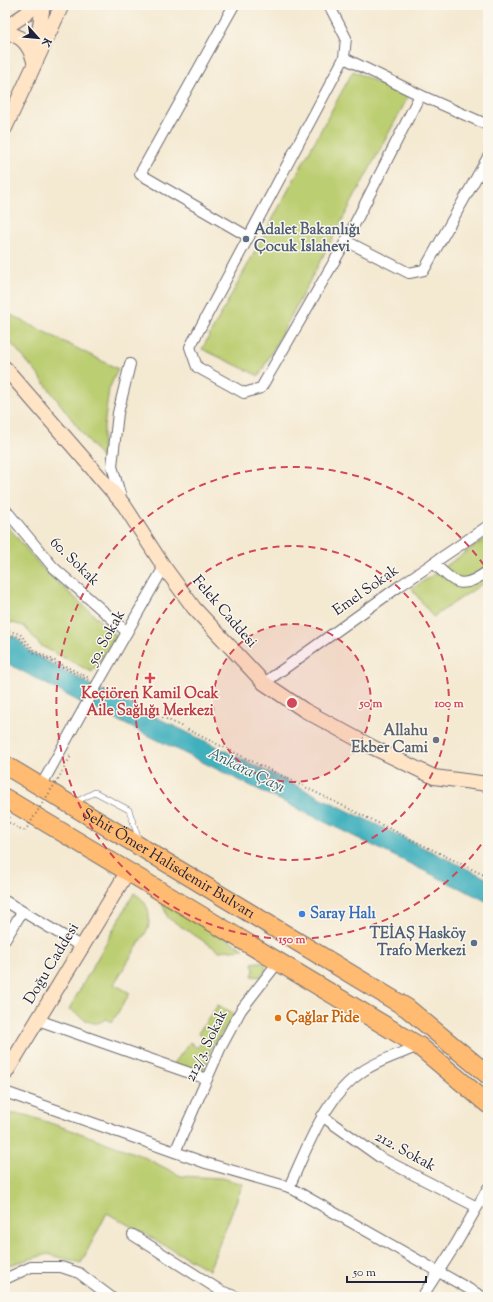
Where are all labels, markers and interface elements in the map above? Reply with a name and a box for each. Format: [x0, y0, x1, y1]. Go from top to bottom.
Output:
north arrow [18, 18, 58, 58]
text: K [37, 34, 55, 49]
place label: Adalet Bakanlığı Çocuk Islahevi [254, 220, 361, 258]
marker: Adalet Bakanlığı Çocuk Islahevi [241, 234, 251, 244]
street label: 60. Sokak [44, 533, 104, 591]
street label: Emel Sokak [329, 561, 403, 621]
street label: Felek Caddesi [187, 571, 261, 653]
street label: 50. Sokak [83, 607, 131, 670]
marker: Keçiören Kamil Ocak Aile Sağlığı Merkezi [144, 672, 156, 684]
place label: Keçiören Kamil Ocak Aile Sağlığı Merkezi [81, 684, 220, 722]
text: 50 m [359, 695, 383, 713]
text: 100 m [433, 695, 464, 713]
centre of rings [285, 696, 299, 710]
place label: Allahu Ekber Cami [351, 721, 429, 759]
marker: Allahu Ekber Cami [431, 735, 441, 745]
water label: Ankara Çayı [204, 742, 288, 800]
street label: Şehit Ömer Halisdemir Bulvarı [78, 803, 259, 924]
place label: Saray Halı [310, 904, 377, 925]
marker: Saray Halı [297, 909, 307, 919]
street label: Doğu Caddesi [19, 919, 85, 1009]
place label: TEİAŞ Hasköy Trafo Merkezi [370, 922, 467, 962]
text: 150 m [277, 931, 306, 949]
marker: TEİAŞ Hasköy Trafo Merkezi [469, 938, 479, 948]
street label: 212/3. Sokak [181, 1006, 233, 1086]
place label: Çağlar Pide [286, 1008, 359, 1029]
marker: Çağlar Pide [273, 1013, 283, 1023]
street label: 212. Sokak [371, 1127, 439, 1177]
scale bar [347, 1258, 426, 1284]
text: 50 m [352, 1264, 376, 1282]

